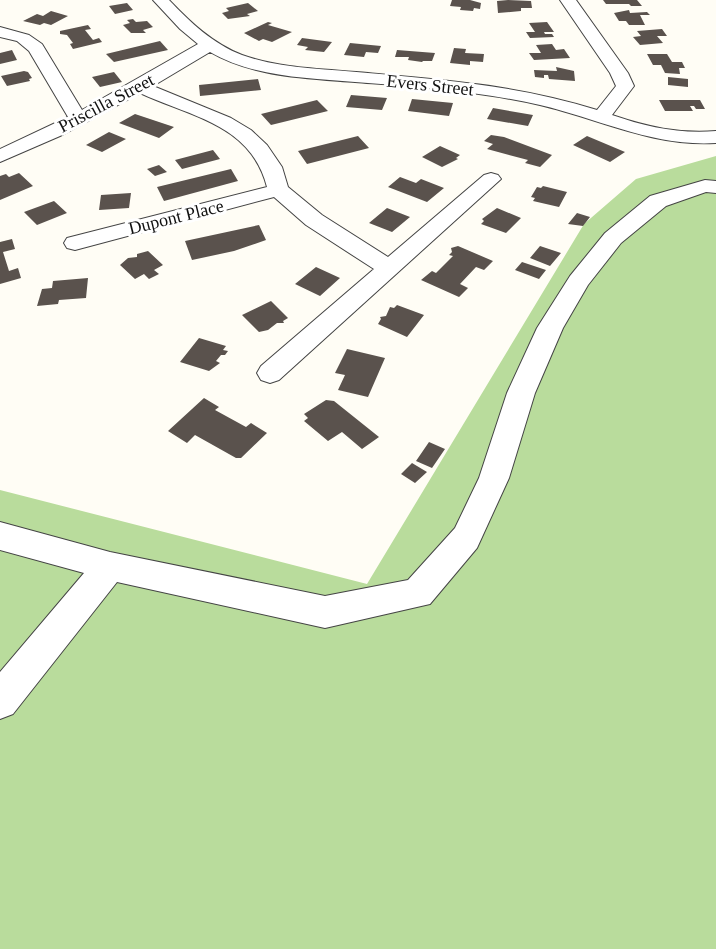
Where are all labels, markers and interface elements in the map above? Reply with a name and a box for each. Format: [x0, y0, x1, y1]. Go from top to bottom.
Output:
street label: Priscilla Street [55, 69, 157, 137]
street label: Evers Street [385, 70, 475, 100]
street label: Dupont Place [126, 196, 226, 238]

